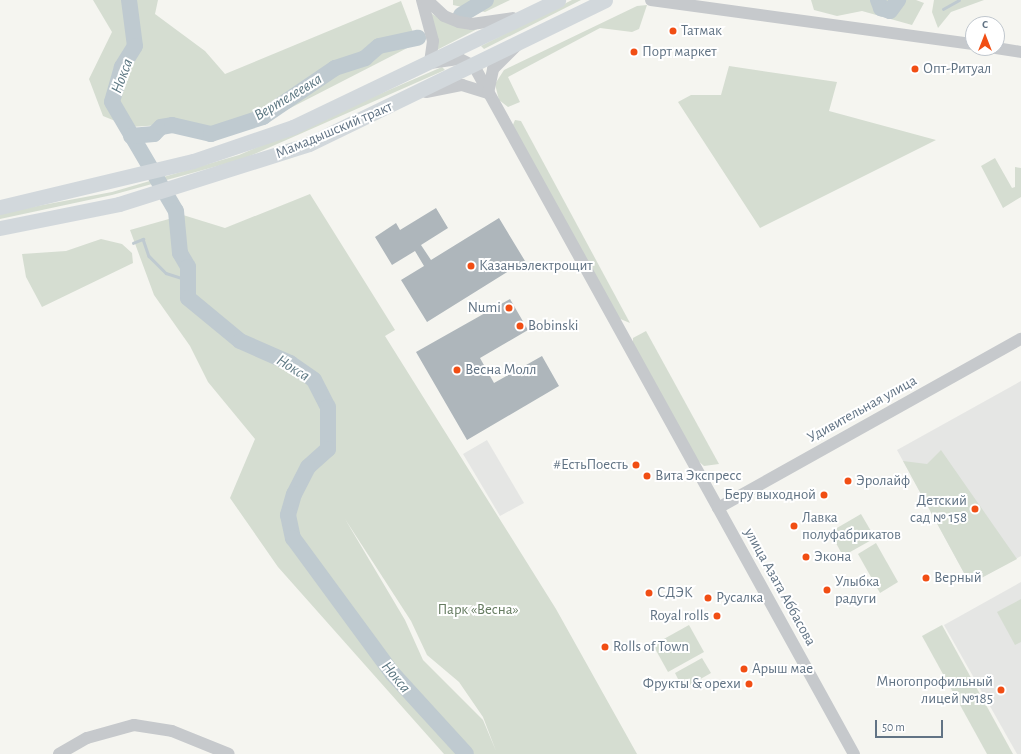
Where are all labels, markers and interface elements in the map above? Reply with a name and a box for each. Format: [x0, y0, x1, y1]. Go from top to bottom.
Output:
north arrow [965, 16, 1005, 56]
text: С [982, 19, 988, 30]
place label: Татмак [681, 22, 722, 40]
marker: Татмак [668, 26, 678, 36]
place label: Порт маркет [642, 43, 717, 61]
marker: Порт маркет [629, 47, 639, 57]
water label: Нокса [107, 56, 137, 96]
place label: Опт-Ритуал [923, 60, 991, 78]
marker: Опт-Ритуал [910, 64, 920, 74]
water label: Вертелеевка [251, 69, 325, 125]
street label: Мамадышский тракт [273, 97, 395, 163]
place label: Казаньэлектрощит [479, 257, 593, 275]
marker: Казаньэлектрощит [466, 261, 476, 271]
place label: Numi [468, 299, 501, 317]
marker: Numi [504, 303, 514, 313]
place label: Bobinski [528, 317, 578, 335]
marker: Bobinski [515, 321, 525, 331]
water label: Нокса [273, 350, 313, 386]
place label: Весна Молл [465, 361, 537, 379]
marker: Весна Молл [452, 365, 462, 375]
street label: Удивительная улица [804, 371, 920, 447]
place label: #ЕстьПоесть [553, 456, 628, 474]
marker: #ЕстьПоесть [631, 460, 641, 470]
place label: Вита Экспресс [655, 467, 742, 485]
marker: Вита Экспресс [642, 471, 652, 481]
place label: Эролайф [856, 472, 910, 490]
marker: Эролайф [843, 476, 853, 486]
place label: Беру выходной [724, 486, 816, 504]
marker: Беру выходной [819, 490, 829, 500]
place label: Детский сад № 158 [910, 491, 967, 526]
marker: Детский сад № 158 [970, 504, 980, 514]
place label: Лавка полуфабрикатов [802, 508, 901, 543]
marker: Лавка полуфабрикатов [789, 521, 799, 531]
street label: улица Азата Аббасова [740, 525, 820, 649]
place label: Экона [814, 548, 851, 566]
marker: Экона [801, 552, 811, 562]
place label: Верный [934, 569, 982, 587]
place label: Улыбка радуги [835, 572, 879, 607]
marker: Верный [921, 573, 931, 583]
place label: СДЭК [657, 584, 693, 602]
marker: Улыбка радуги [822, 585, 832, 595]
marker: СДЭК [644, 588, 654, 598]
place label: Русалка [716, 589, 763, 607]
marker: Русалка [703, 593, 713, 603]
park label: Парк «Весна» [437, 601, 519, 619]
place label: Royal rolls [650, 607, 709, 625]
marker: Royal rolls [712, 611, 722, 621]
place label: Rolls of Town [613, 638, 689, 656]
marker: Rolls of Town [600, 642, 610, 652]
water label: Нокса [377, 657, 415, 697]
place label: Арыш мае [752, 660, 813, 678]
marker: Арыш мае [739, 664, 749, 674]
place label: Многопрофильный лицей №185 [876, 672, 993, 707]
place label: Фрукты & орехи [643, 675, 741, 693]
marker: Фрукты & орехи [744, 679, 754, 689]
marker: Многопрофильный лицей №185 [996, 685, 1006, 695]
scale bar [877, 712, 945, 738]
text: 50 m [882, 721, 905, 733]

